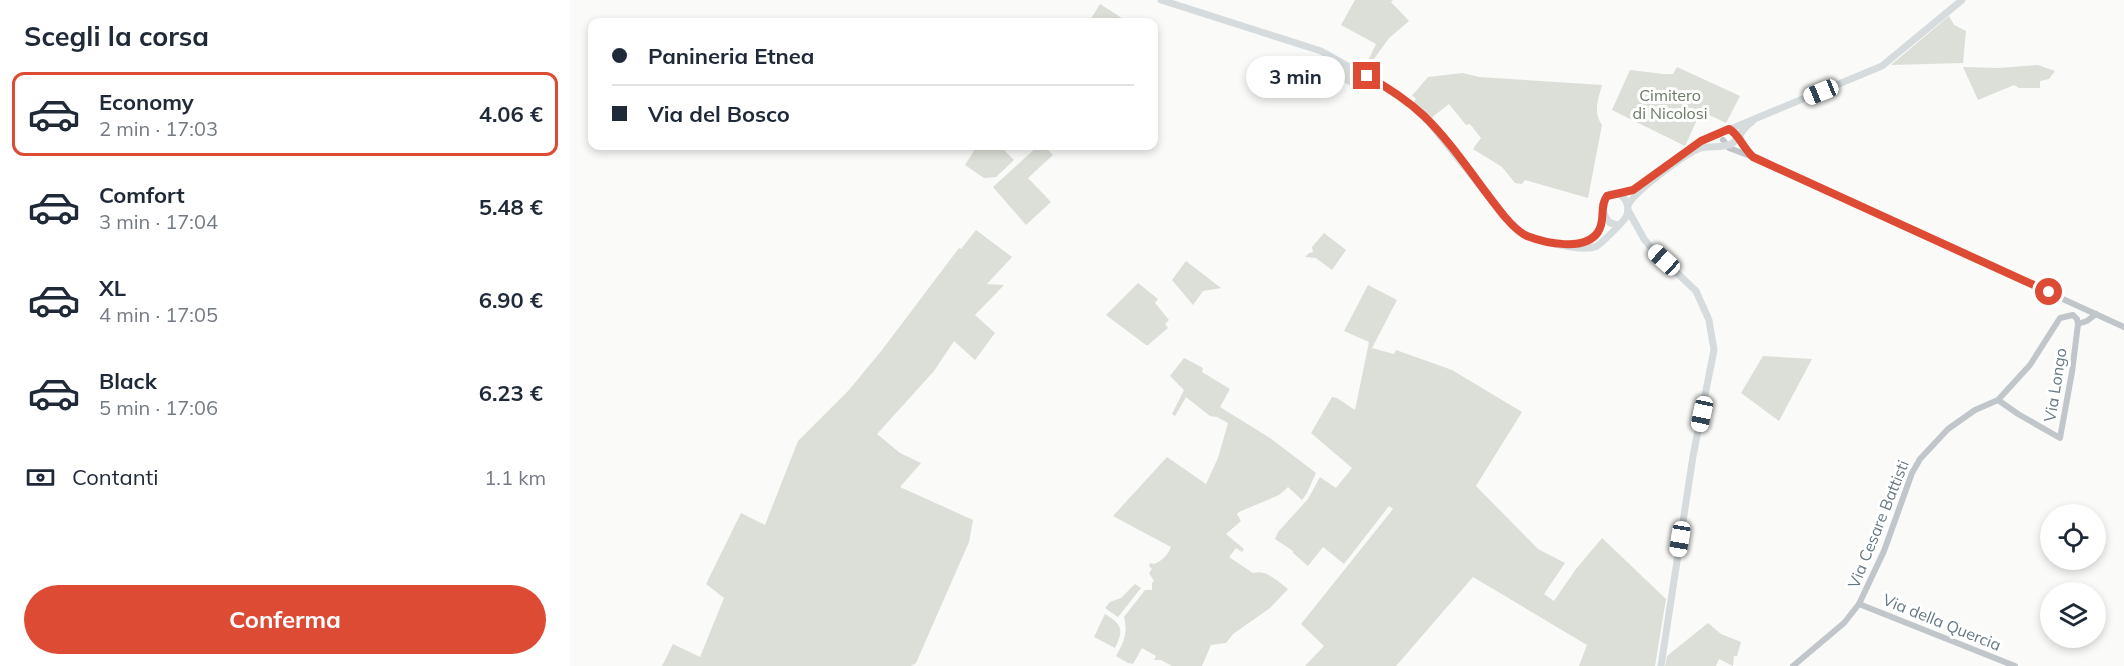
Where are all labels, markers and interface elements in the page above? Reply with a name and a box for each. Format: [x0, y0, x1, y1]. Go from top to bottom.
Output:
text: Scegli la corsa [24, 19, 209, 53]
text: Panineria Etnea [648, 42, 814, 70]
callout: 3 min [1247, 55, 1346, 97]
route end [1353, 62, 1380, 89]
text: 3 min [1269, 64, 1322, 89]
car [1801, 77, 1841, 107]
park label: Cimitero di Nicolosi [1633, 85, 1707, 123]
icon: car [27, 87, 81, 141]
text: Economy [99, 88, 194, 116]
text: 4.06 € [479, 100, 543, 128]
text: Via del Bosco [648, 100, 790, 128]
text: 2 min · 17:03 [99, 116, 218, 141]
icon: car [27, 180, 81, 234]
text: Comfort [99, 181, 185, 209]
text: 5.48 € [479, 193, 543, 221]
text: 3 min · 17:04 [99, 209, 218, 234]
car [1645, 241, 1683, 279]
icon: car [27, 273, 81, 327]
text: XL [99, 274, 126, 302]
route start [2035, 278, 2062, 305]
text: 6.90 € [479, 286, 543, 314]
text: 4 min · 17:05 [99, 302, 218, 327]
street label: Via Longo [2039, 347, 2071, 423]
icon: car [27, 366, 81, 420]
text: Black [99, 367, 157, 395]
text: 6.23 € [479, 379, 543, 407]
text: 5 min · 17:06 [99, 395, 218, 420]
car [1689, 395, 1715, 433]
street label: Via Cesare Battisti [1843, 457, 1913, 591]
icon: cash [24, 461, 57, 494]
text: Contanti [72, 463, 158, 491]
text: 1.1 km [484, 465, 546, 490]
map controls [2040, 504, 2106, 648]
button: locate [2040, 504, 2106, 570]
car [1668, 520, 1692, 558]
button: layers [2040, 582, 2106, 648]
button: Conferma [24, 585, 546, 654]
street label: Via della Quercia [1880, 589, 2004, 655]

